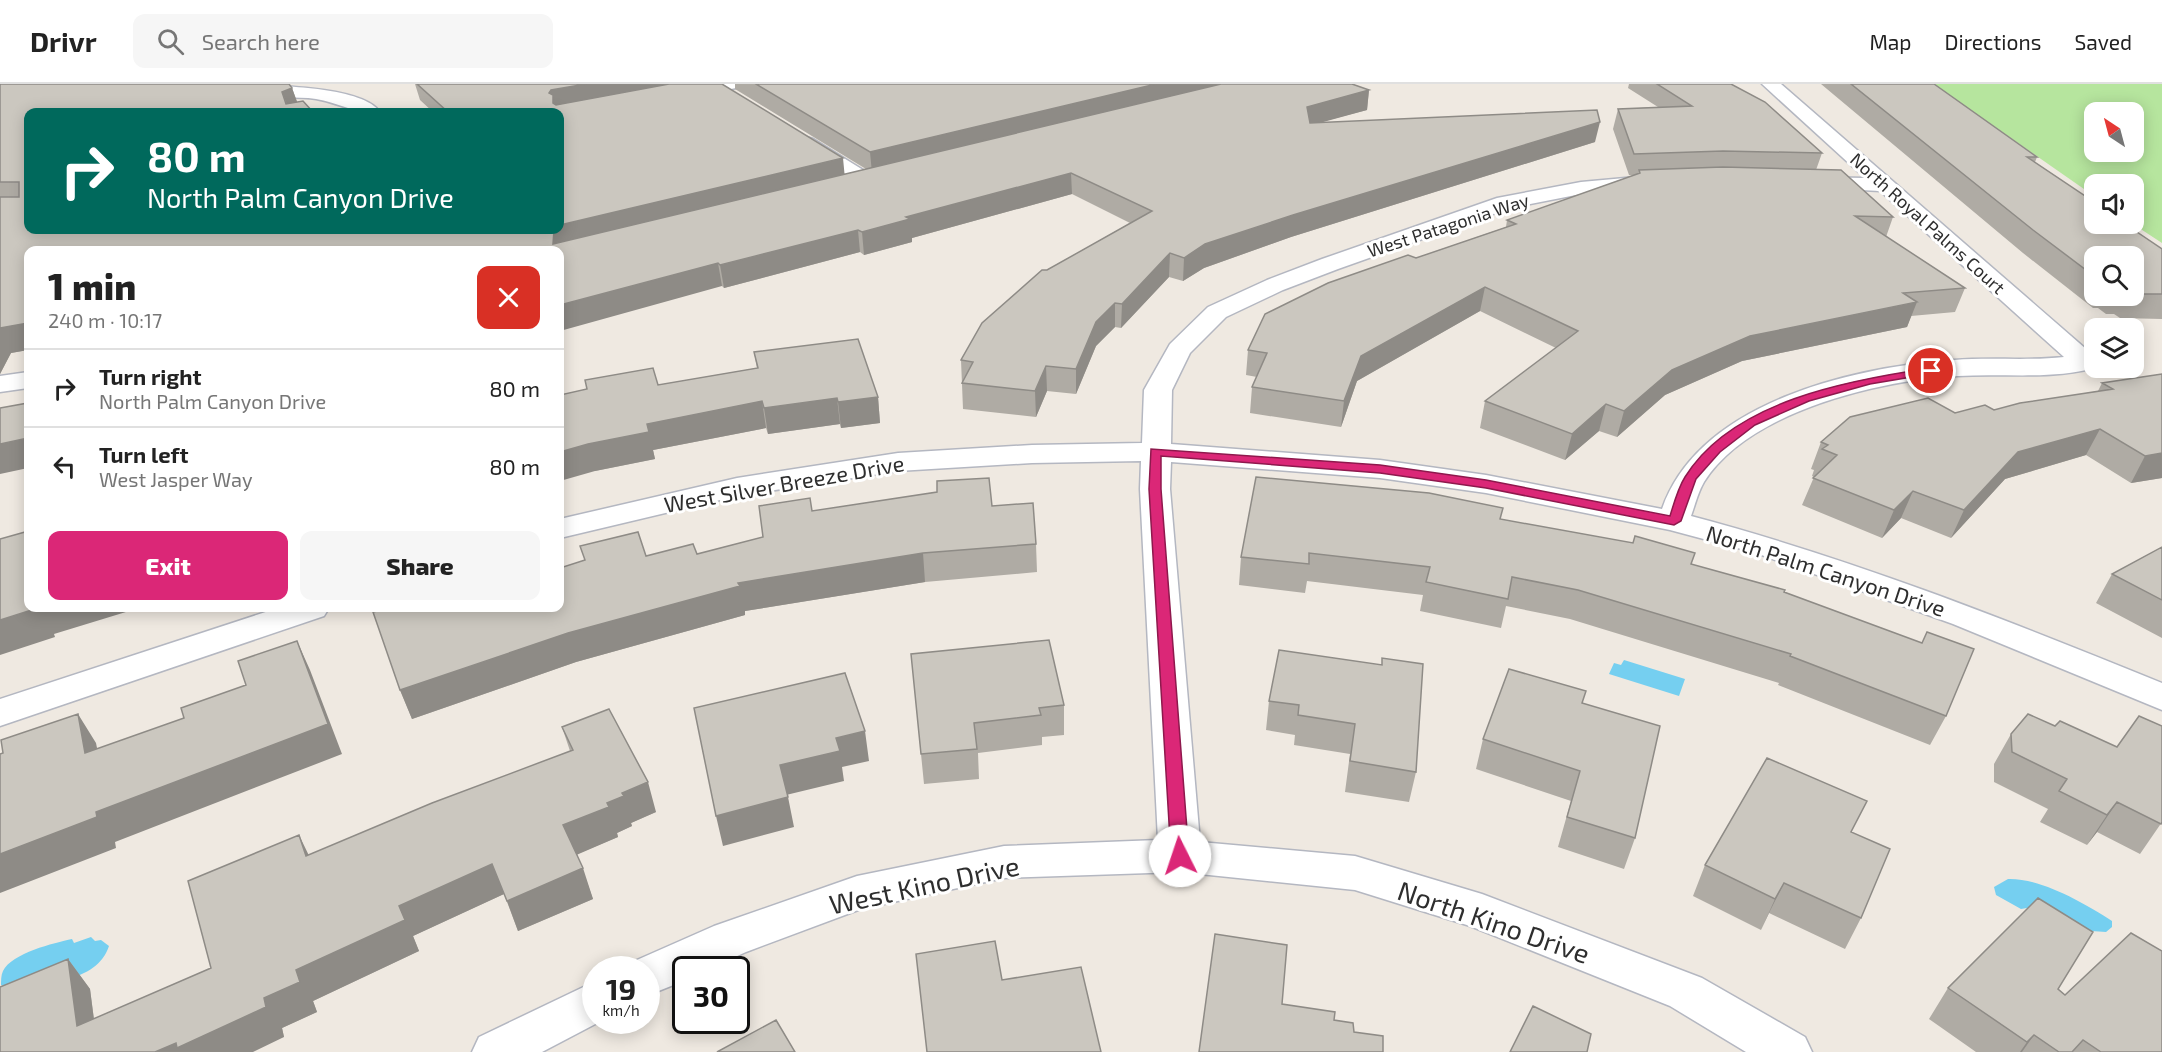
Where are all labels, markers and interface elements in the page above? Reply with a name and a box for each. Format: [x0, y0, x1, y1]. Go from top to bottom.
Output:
search box [133, 14, 553, 68]
text: Drivr [30, 24, 97, 58]
icon: search [154, 25, 187, 58]
text: Search here [202, 28, 320, 54]
text: Map [1869, 29, 1912, 54]
text: Directions [1945, 29, 2041, 54]
text: Saved [2074, 29, 2132, 54]
north arrow [2084, 102, 2144, 162]
map controls [2084, 102, 2144, 378]
text: 80 m [147, 130, 246, 180]
icon: right [48, 132, 126, 210]
street label: North Royal Palms Court [1846, 148, 2010, 298]
button: sound [2084, 174, 2144, 234]
text: North Palm Canyon Drive [147, 181, 454, 213]
street label: West Patagonia Way [1364, 188, 1532, 262]
button: search [2084, 246, 2144, 306]
text: 1 min [48, 264, 136, 307]
button: close [477, 266, 540, 329]
text: 240 m · 10:17 [48, 308, 162, 332]
button: layers [2084, 318, 2144, 378]
pin [1905, 345, 1956, 396]
icon: arrive [1914, 354, 1947, 387]
text: Turn right [99, 363, 201, 389]
icon: right [48, 372, 81, 405]
text: 80 m [489, 375, 540, 401]
text: North Palm Canyon Drive [99, 389, 326, 413]
text: Turn left [99, 441, 188, 467]
street label: West Silver Breeze Drive [662, 449, 906, 517]
icon: left [48, 450, 81, 483]
text: 80 m [489, 453, 540, 479]
text: West Jasper Way [99, 467, 253, 491]
street label: North Palm Canyon Drive [1703, 519, 1949, 621]
button: Exit [48, 531, 288, 600]
button: Share [300, 531, 540, 600]
position arrow [1148, 824, 1212, 888]
street label: West Kino Drive [826, 848, 1022, 920]
street label: North Kino Drive [1394, 873, 1594, 969]
speed limit sign: 30 [672, 956, 750, 1034]
text: 19 [606, 970, 636, 1006]
text: km/h [602, 1001, 640, 1019]

